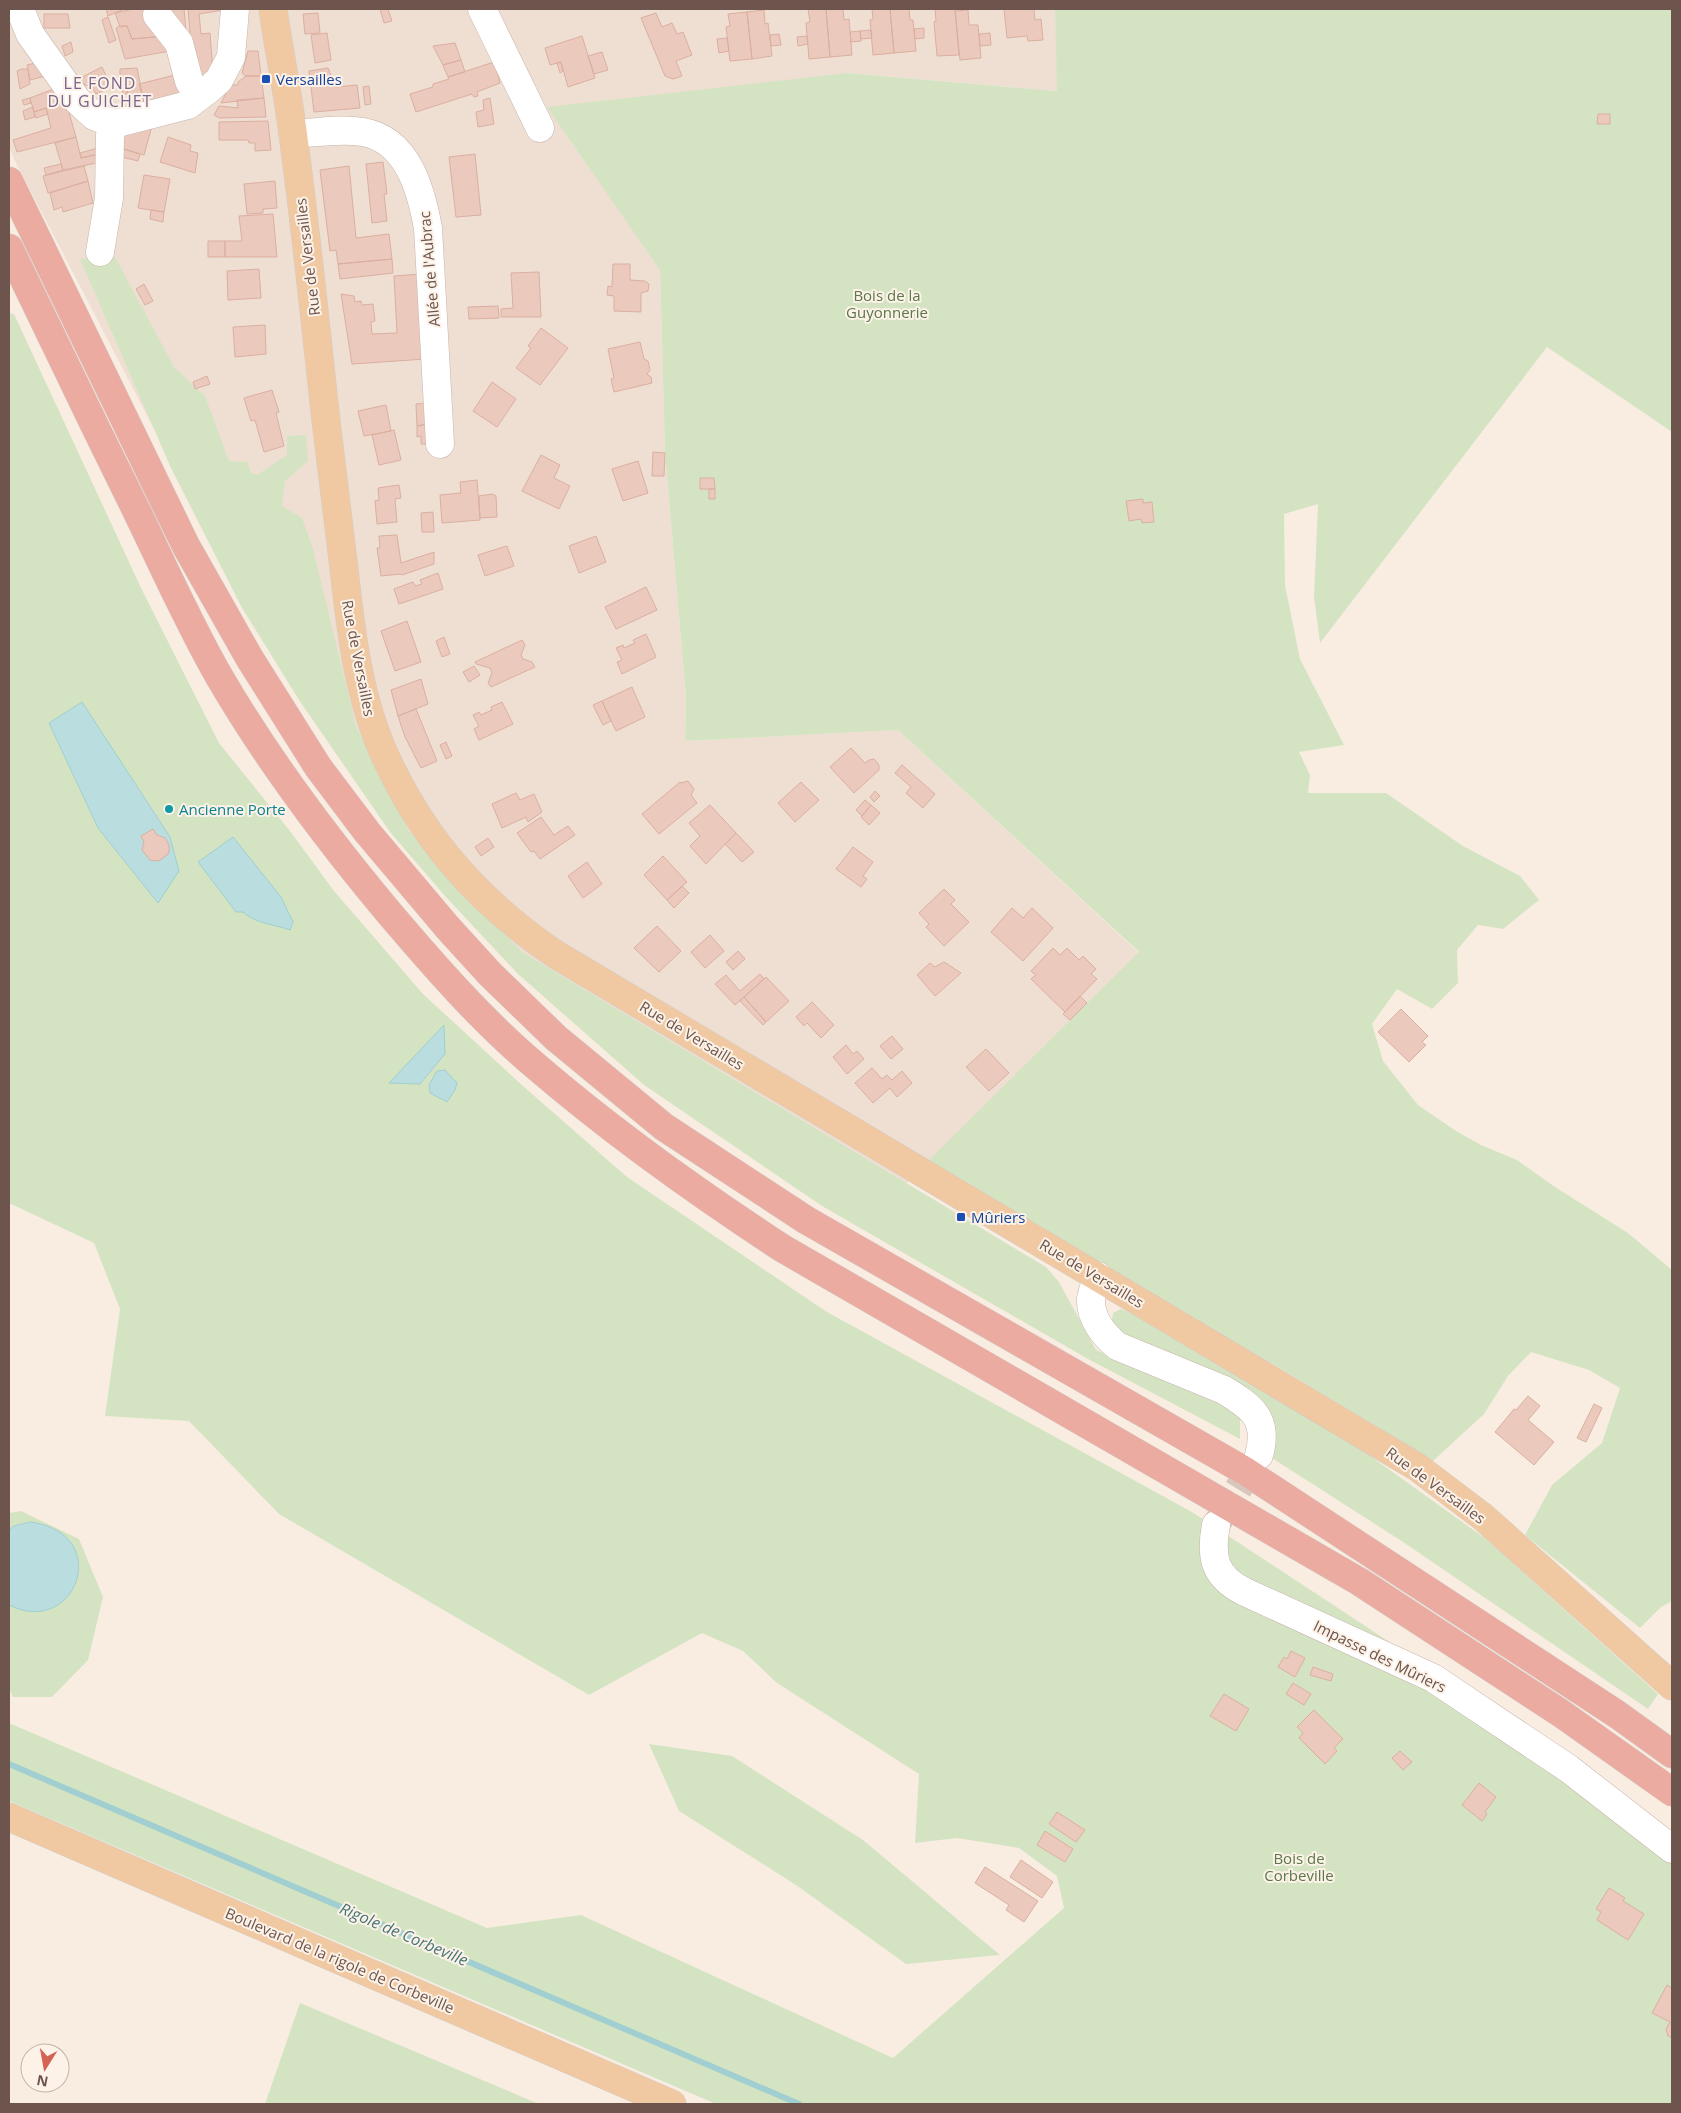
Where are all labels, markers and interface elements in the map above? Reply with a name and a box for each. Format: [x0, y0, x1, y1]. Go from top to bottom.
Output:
place label: Versailles [276, 69, 342, 89]
district label: LE FOND DU GUICHET [48, 72, 152, 112]
marker: Versailles [260, 73, 272, 85]
street label: Rue de Versailles [290, 197, 324, 317]
street label: Allée de l'Aubrac [414, 210, 444, 328]
park label: Bois de la Guyonnerie [846, 285, 928, 322]
street label: Rue de Versailles [338, 598, 380, 718]
place label: Ancienne Porte [179, 799, 286, 819]
marker: Ancienne Porte [163, 803, 175, 815]
street label: Rue de Versailles [636, 996, 748, 1074]
place label: Mûriers [971, 1207, 1025, 1227]
marker: Mûriers [955, 1211, 967, 1223]
street label: Rue de Versailles [1036, 1234, 1148, 1312]
street label: Rue de Versailles [1382, 1442, 1490, 1528]
street label: Impasse des Mûriers [1310, 1615, 1450, 1697]
park label: Bois de Corbeville [1264, 1848, 1334, 1885]
water label: Rigole de Corbeville [336, 1897, 472, 1971]
street label: Boulevard de la rigole de Corbeville [222, 1903, 458, 2017]
north arrow [20, 2043, 70, 2093]
text: N [35, 2071, 50, 2092]

